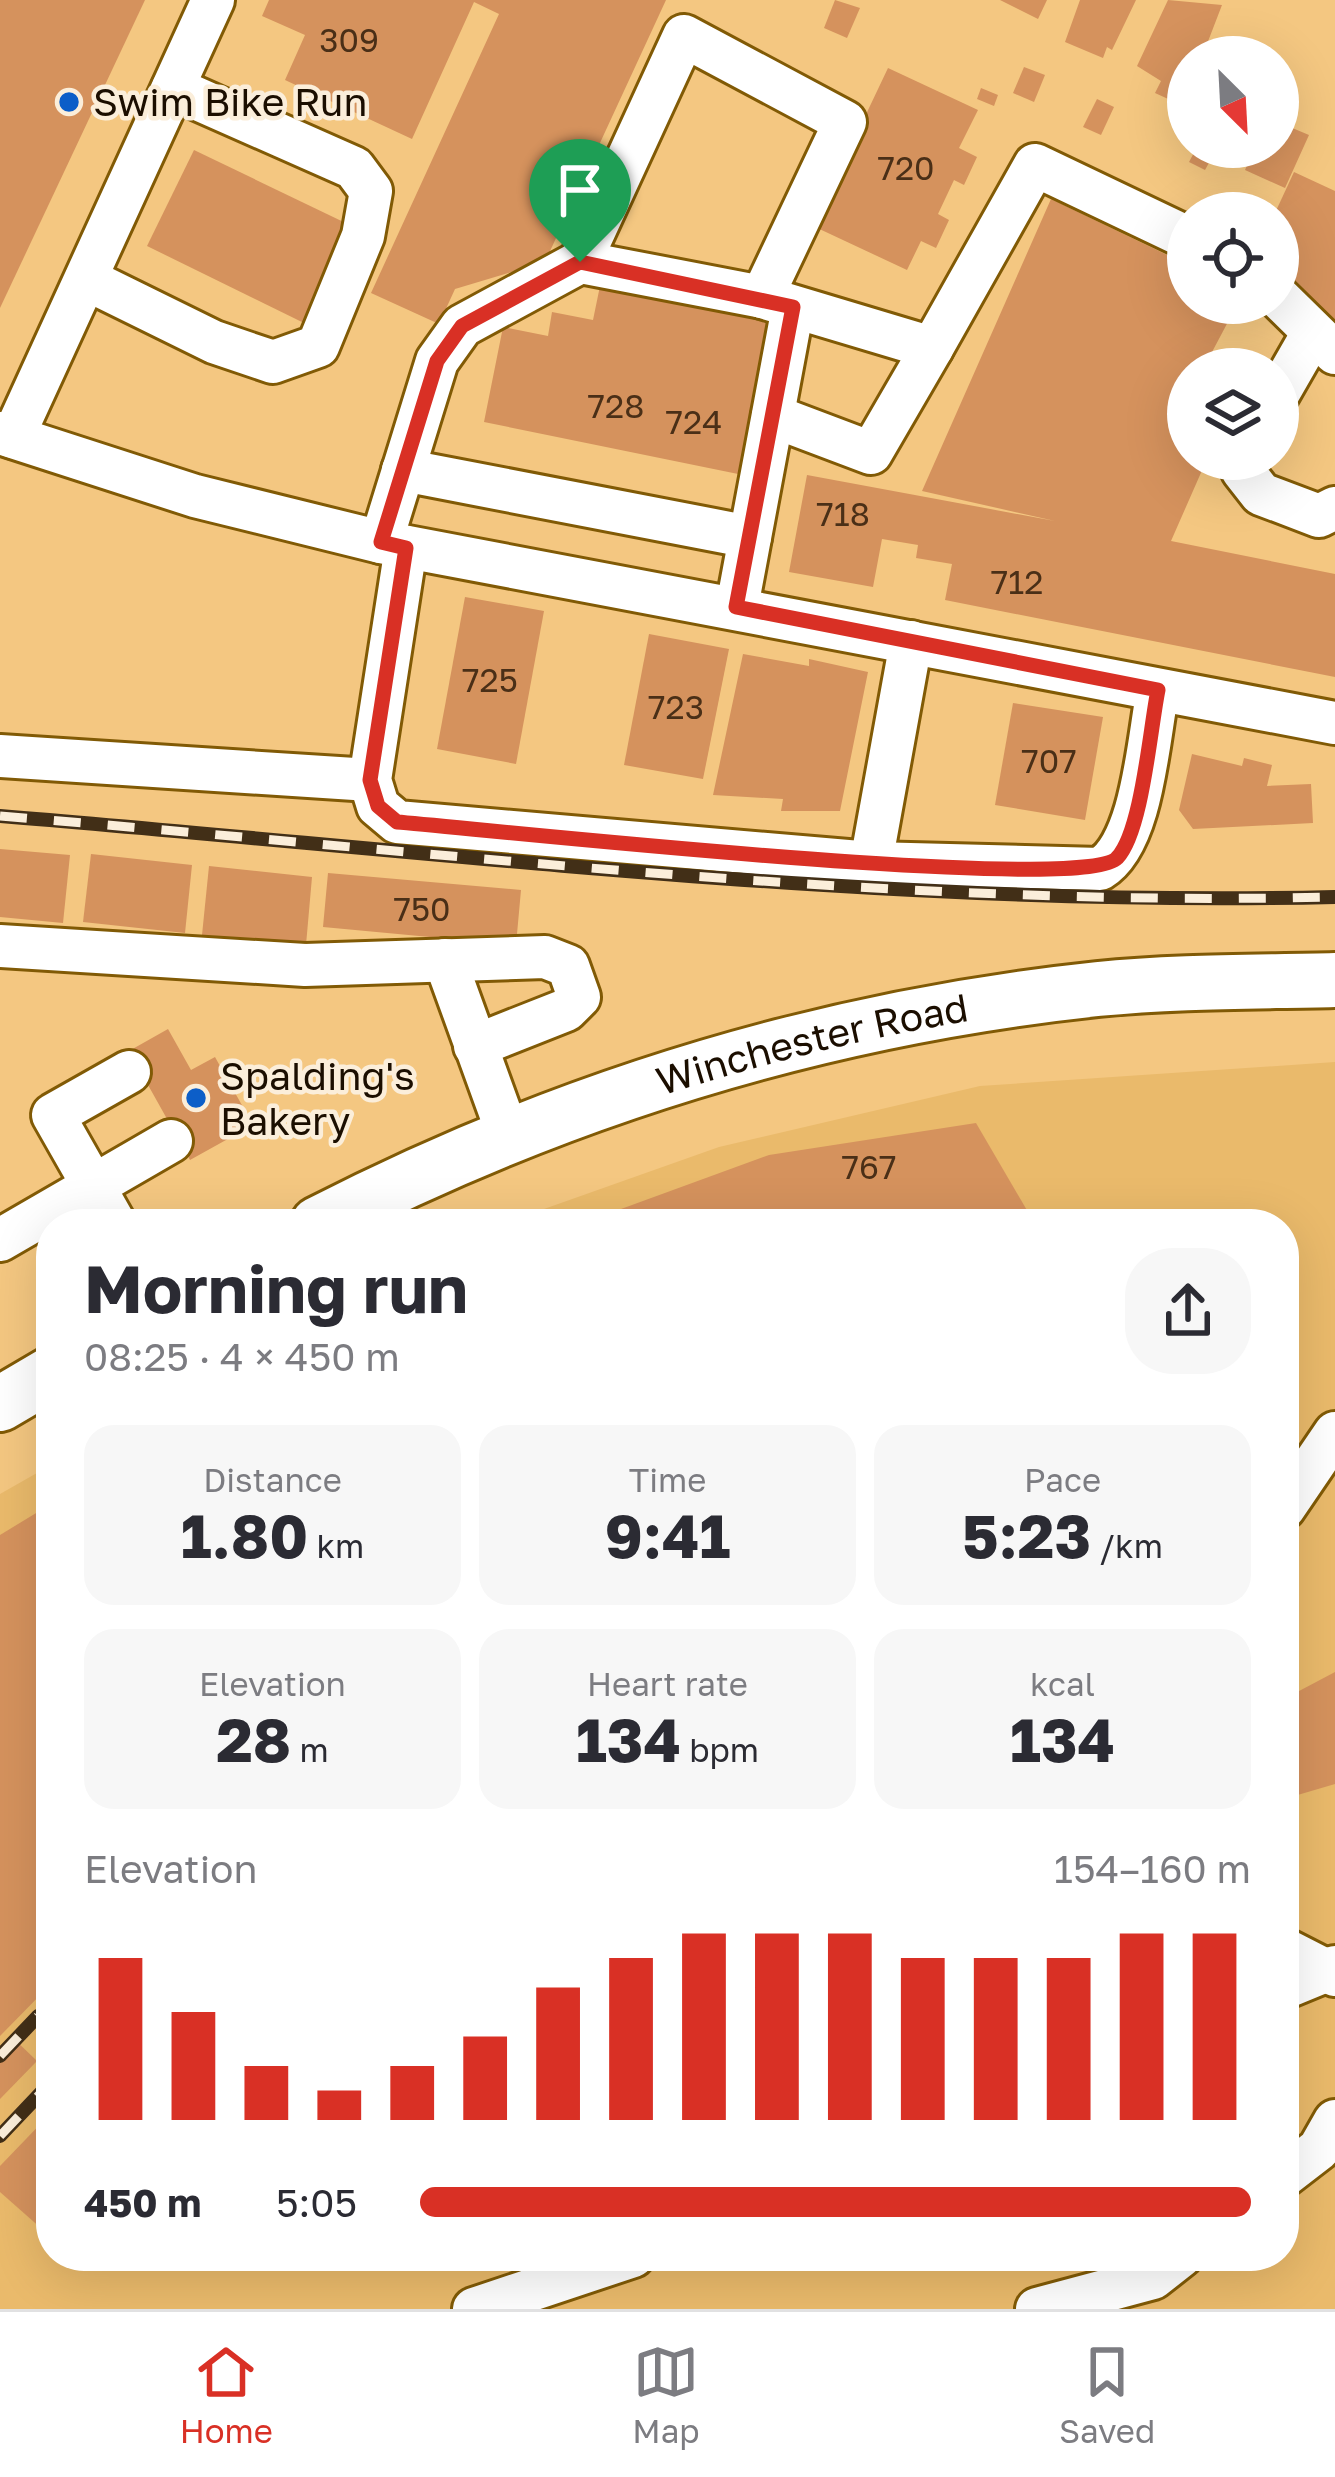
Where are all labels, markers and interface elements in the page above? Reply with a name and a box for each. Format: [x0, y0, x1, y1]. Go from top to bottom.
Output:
house number: 309 [319, 20, 379, 59]
north arrow [1167, 36, 1299, 168]
map controls [1167, 36, 1299, 480]
place label: Swim Bike Run [93, 78, 367, 125]
marker: Swim Bike Run [56, 89, 82, 115]
pin [529, 139, 631, 262]
house number: 720 [877, 148, 935, 187]
icon: arrive [547, 157, 613, 223]
button: locate [1167, 192, 1299, 324]
button: layers [1167, 348, 1299, 480]
house number: 728 [588, 386, 644, 425]
house number: 724 [666, 402, 722, 441]
house number: 718 [816, 494, 870, 533]
house number: 712 [991, 562, 1043, 601]
house number: 725 [462, 660, 518, 699]
house number: 723 [648, 687, 704, 726]
house number: 707 [1021, 741, 1077, 780]
house number: 750 [393, 889, 451, 928]
street label: Winchester Road [650, 983, 971, 1104]
place label: Spalding's Bakery [220, 1052, 415, 1144]
marker: Spalding's Bakery [183, 1085, 209, 1111]
house number: 767 [842, 1147, 896, 1186]
text: Morning run [84, 1248, 468, 1328]
button: share [1125, 1248, 1251, 1374]
text: 08:25 · 4 × 450 m [84, 1333, 400, 1380]
text: Distance [203, 1460, 342, 1499]
text: Time [629, 1460, 706, 1499]
text: Pace [1024, 1460, 1101, 1499]
text: 1.80 [181, 1499, 308, 1571]
text: 9:41 [605, 1499, 730, 1571]
text: 5:23 [962, 1499, 1091, 1571]
text: km [308, 1526, 364, 1565]
text: /km [1091, 1526, 1163, 1565]
text: Elevation [199, 1664, 346, 1703]
text: Heart rate [587, 1664, 748, 1703]
text: kcal [1030, 1664, 1095, 1703]
text: 28 [216, 1703, 291, 1775]
text: 134 [576, 1703, 681, 1775]
text: 134 [1010, 1703, 1115, 1775]
text: m [291, 1730, 329, 1769]
text: bpm [681, 1730, 759, 1769]
text: Elevation [84, 1845, 257, 1892]
text: 154–160 m [1054, 1845, 1251, 1892]
text: 450 m [84, 2179, 201, 2226]
text: 5:05 [276, 2179, 357, 2226]
tab: Home [180, 2339, 273, 2450]
tab: Map [632, 2339, 700, 2450]
tab: Saved [1059, 2339, 1155, 2450]

